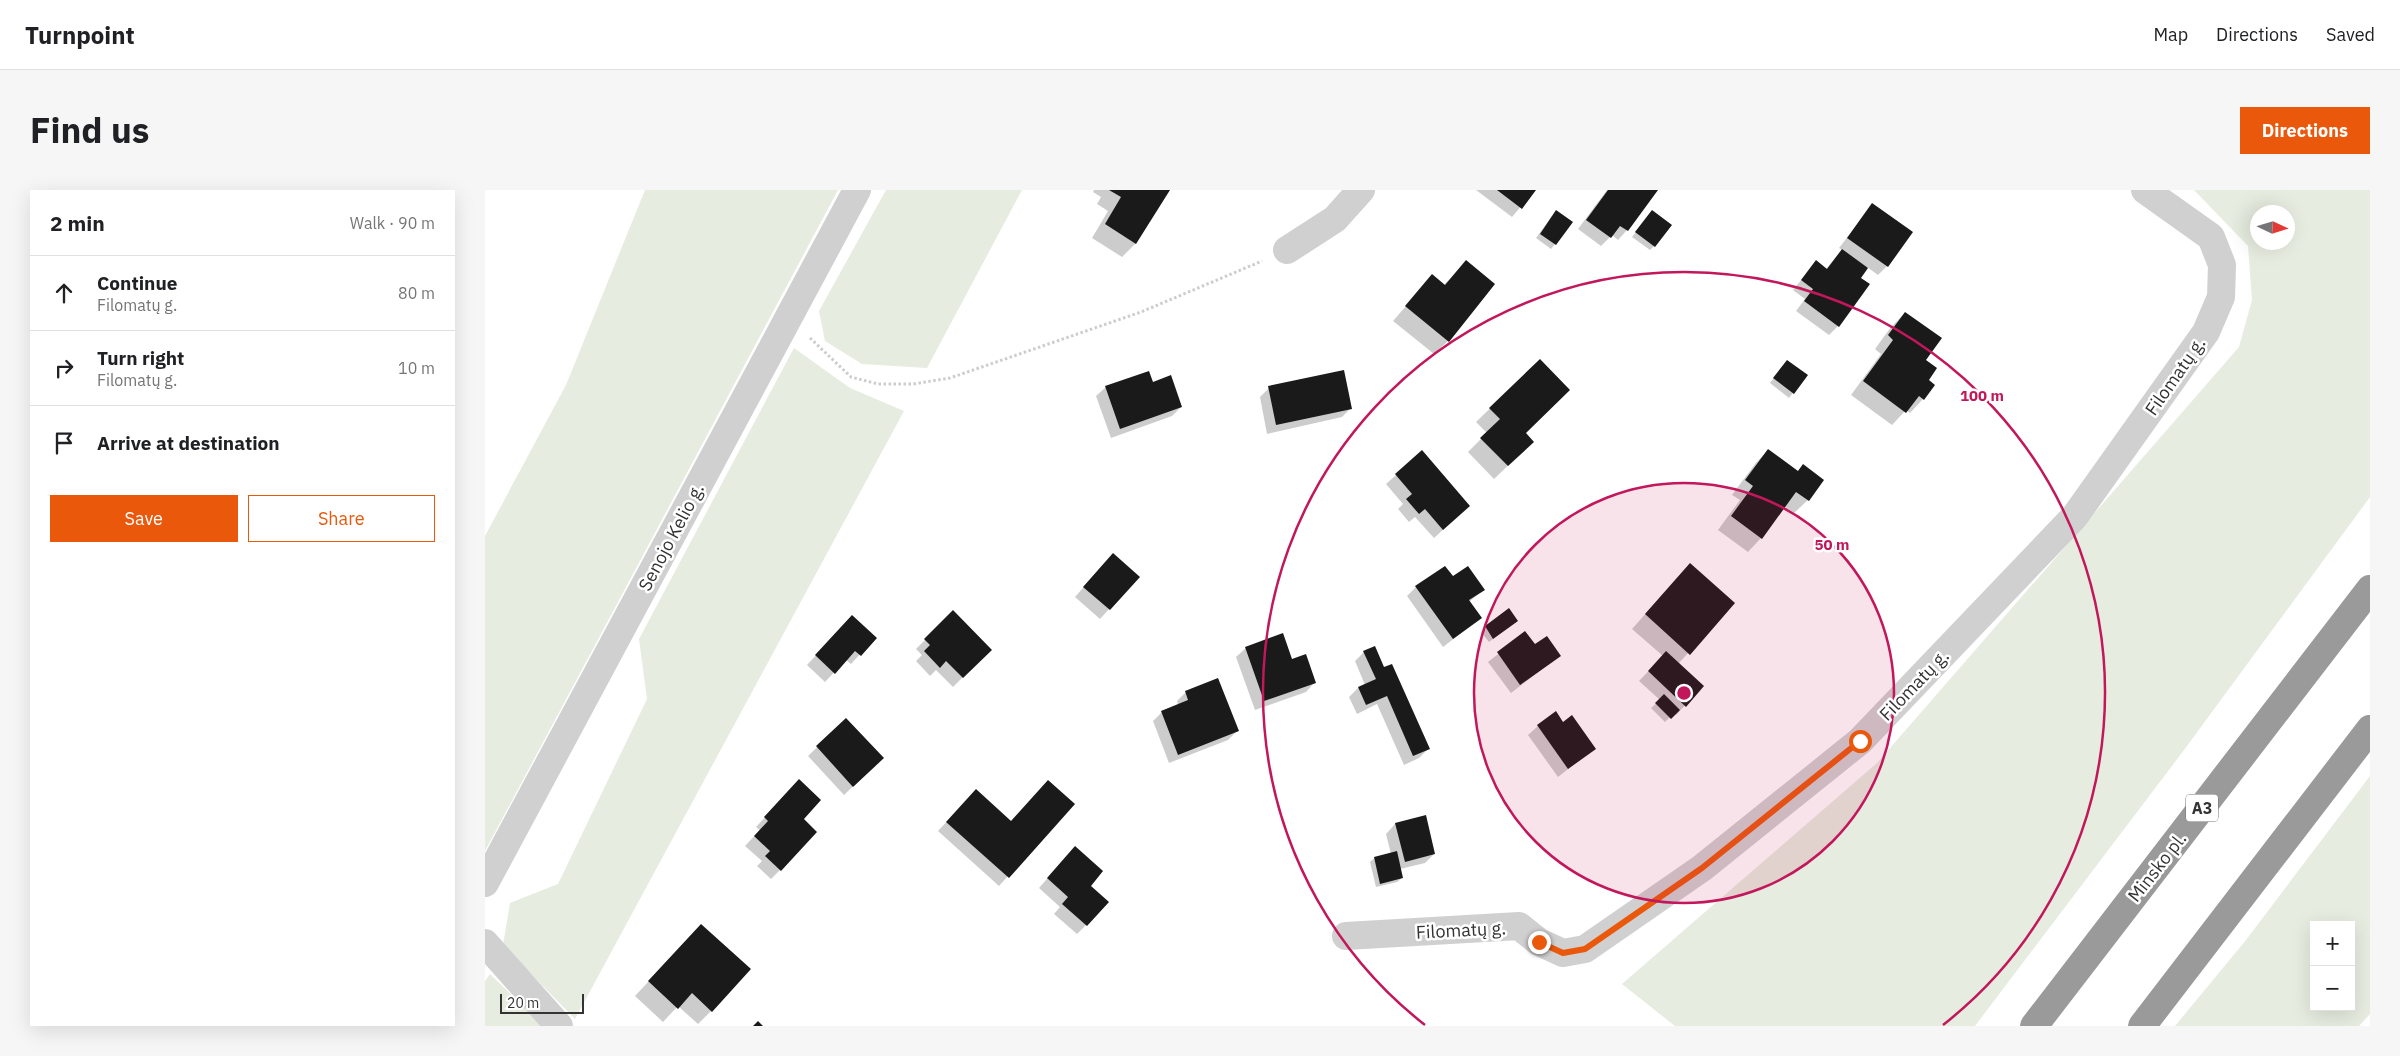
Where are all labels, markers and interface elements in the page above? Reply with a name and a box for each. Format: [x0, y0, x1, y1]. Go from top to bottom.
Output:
text: Turnpoint [25, 19, 135, 51]
text: Map [2153, 23, 2188, 46]
text: Directions [2216, 23, 2298, 46]
text: Saved [2326, 23, 2375, 46]
text: Find us [30, 107, 149, 153]
button: Directions [2240, 107, 2370, 154]
north arrow [2250, 205, 2295, 250]
text: 2 min [50, 209, 105, 237]
text: Walk · 90 m [350, 213, 435, 233]
text: Continue [97, 271, 177, 295]
icon: ahead [50, 279, 78, 307]
text: 80 m [398, 283, 435, 303]
text: Filomatų g. [97, 295, 177, 315]
street label: Filomatų g. [2140, 332, 2210, 420]
text: Turn right [97, 346, 184, 370]
icon: right [50, 354, 78, 382]
text: 10 m [398, 358, 435, 378]
text: Filomatų g. [97, 370, 177, 390]
text: 100 m [1960, 386, 2004, 405]
icon: arrive [50, 429, 78, 457]
text: Arrive at destination [97, 431, 280, 455]
street label: Senojo Kelio g. [633, 479, 709, 595]
button: Save [50, 495, 238, 542]
button: Share [248, 495, 435, 542]
text: 50 m [1815, 535, 1849, 554]
street label: Filomatų g. [1874, 645, 1954, 725]
centre of rings [1675, 684, 1693, 702]
route start [1849, 730, 1872, 753]
road number: A3 [2186, 794, 2218, 822]
street label: Minsko pl. [2123, 828, 2191, 906]
street label: Filomatų g. [1415, 916, 1507, 944]
map controls [2310, 921, 2355, 1011]
button: + [2310, 921, 2355, 966]
route end [1528, 931, 1551, 954]
button: − [2310, 966, 2355, 1011]
scale bar [500, 991, 584, 1014]
text: 20 m [507, 994, 539, 1012]

